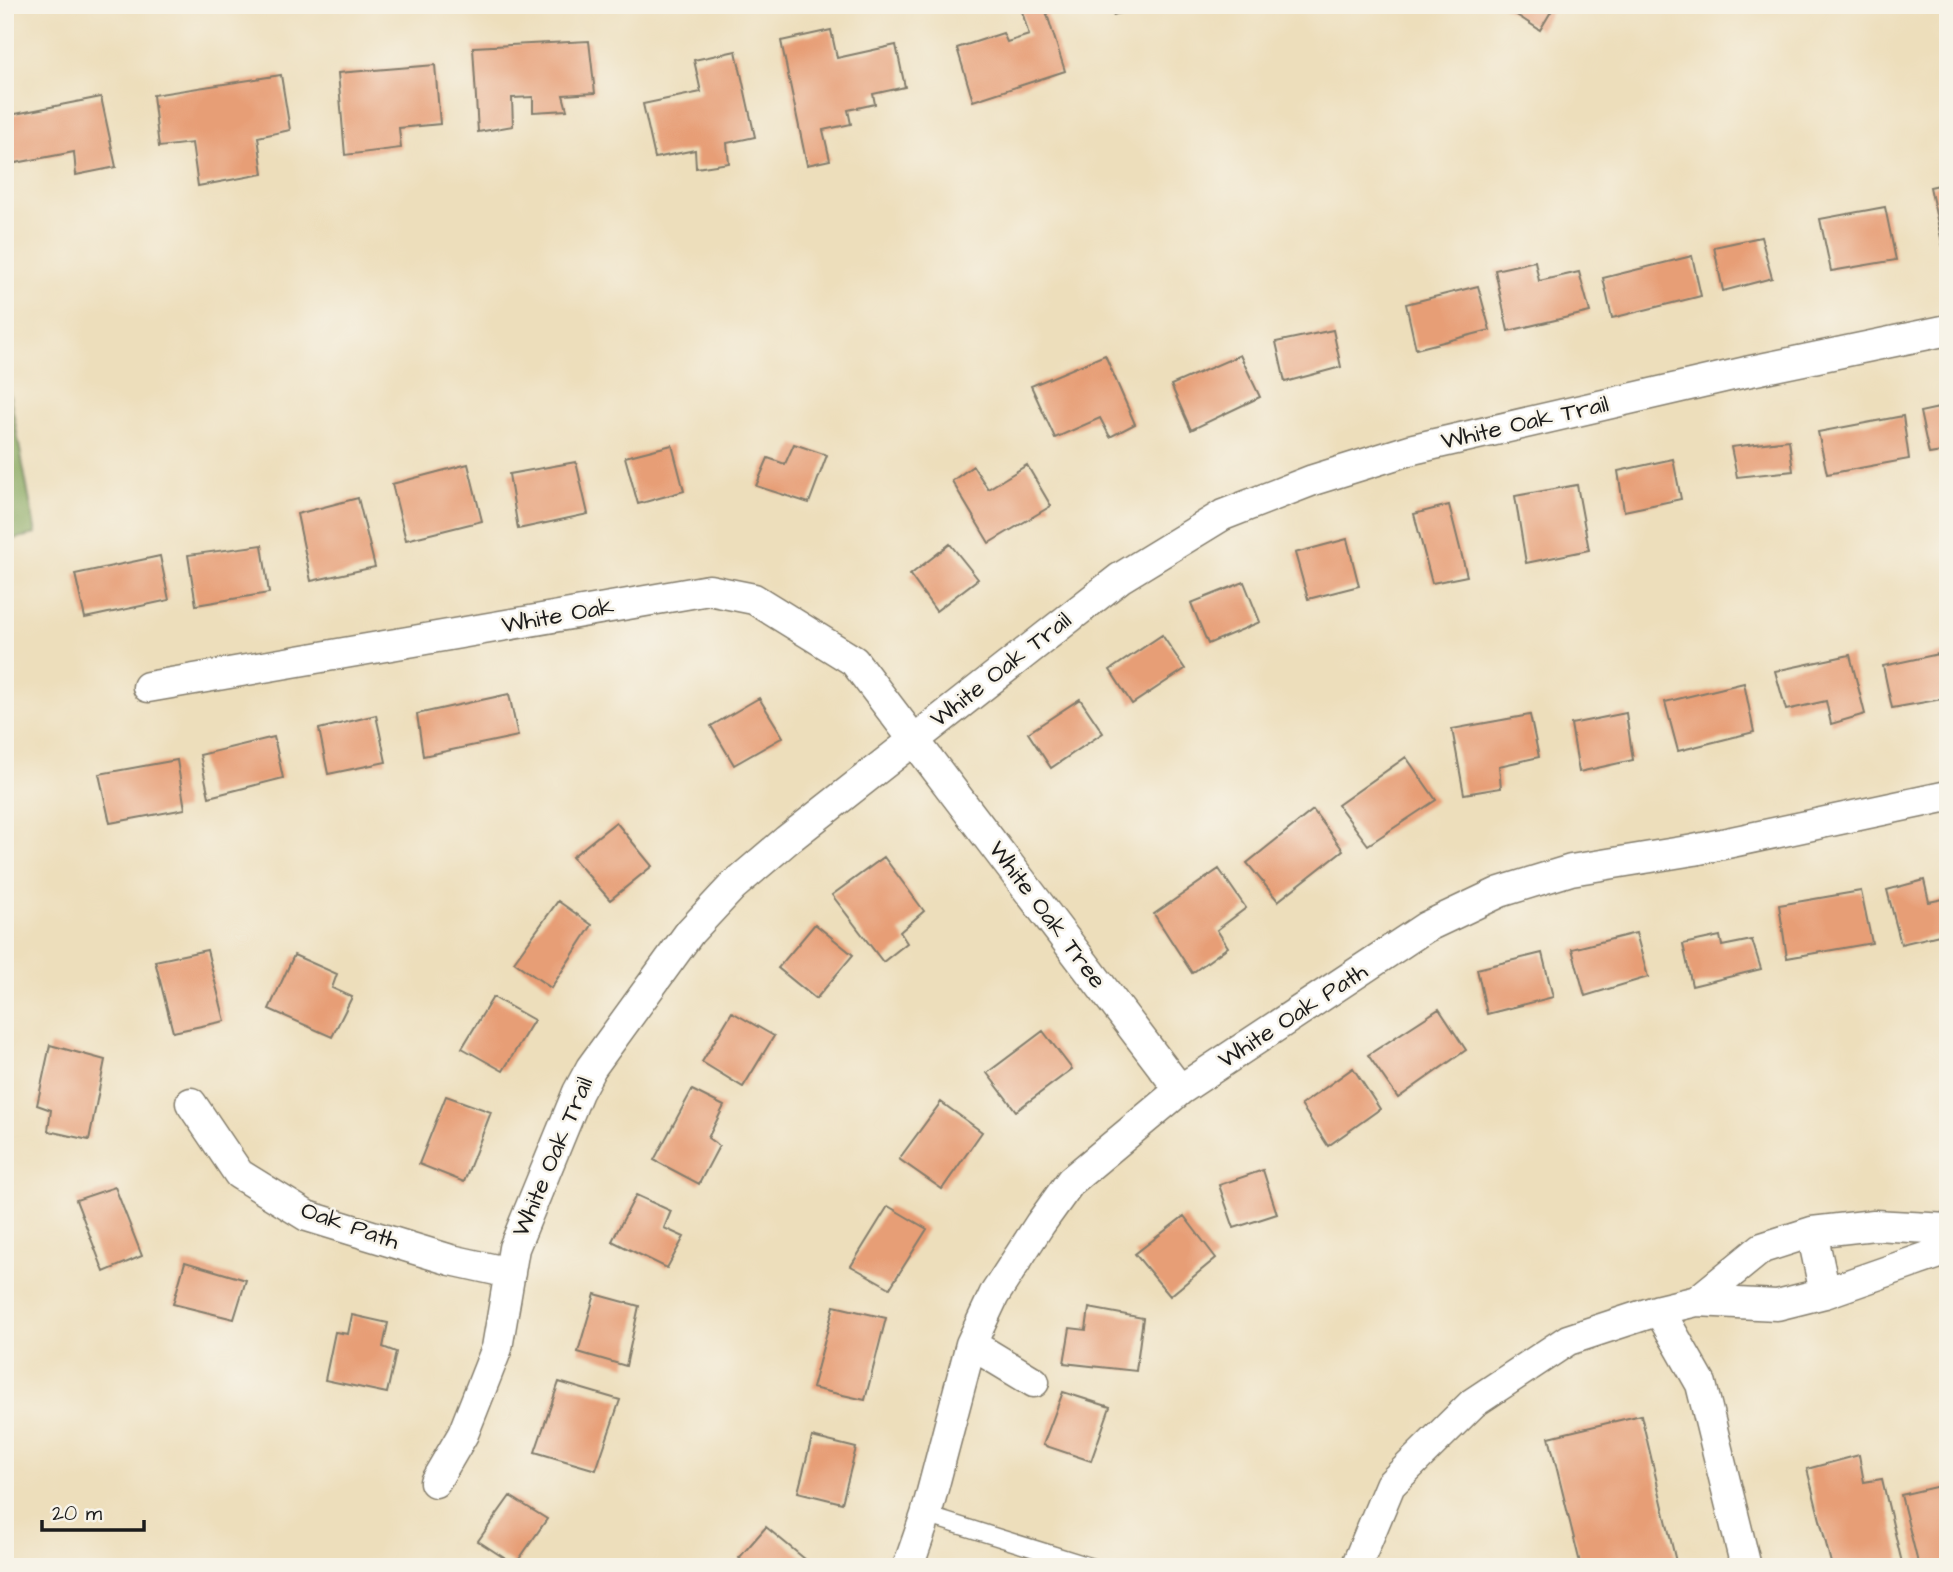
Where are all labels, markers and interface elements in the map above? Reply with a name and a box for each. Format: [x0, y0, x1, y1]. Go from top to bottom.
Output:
street label: White Oak Trail [1438, 387, 1612, 459]
street label: White Oak [499, 589, 617, 643]
street label: White Oak Trail [923, 604, 1079, 736]
street label: White Oak Tree [980, 834, 1114, 996]
street label: White Oak Path [1212, 955, 1375, 1077]
street label: White Oak Trail [504, 1072, 602, 1242]
street label: Oak Path [296, 1193, 404, 1259]
scale bar [42, 1488, 144, 1532]
text: 20 m [52, 1499, 103, 1528]

